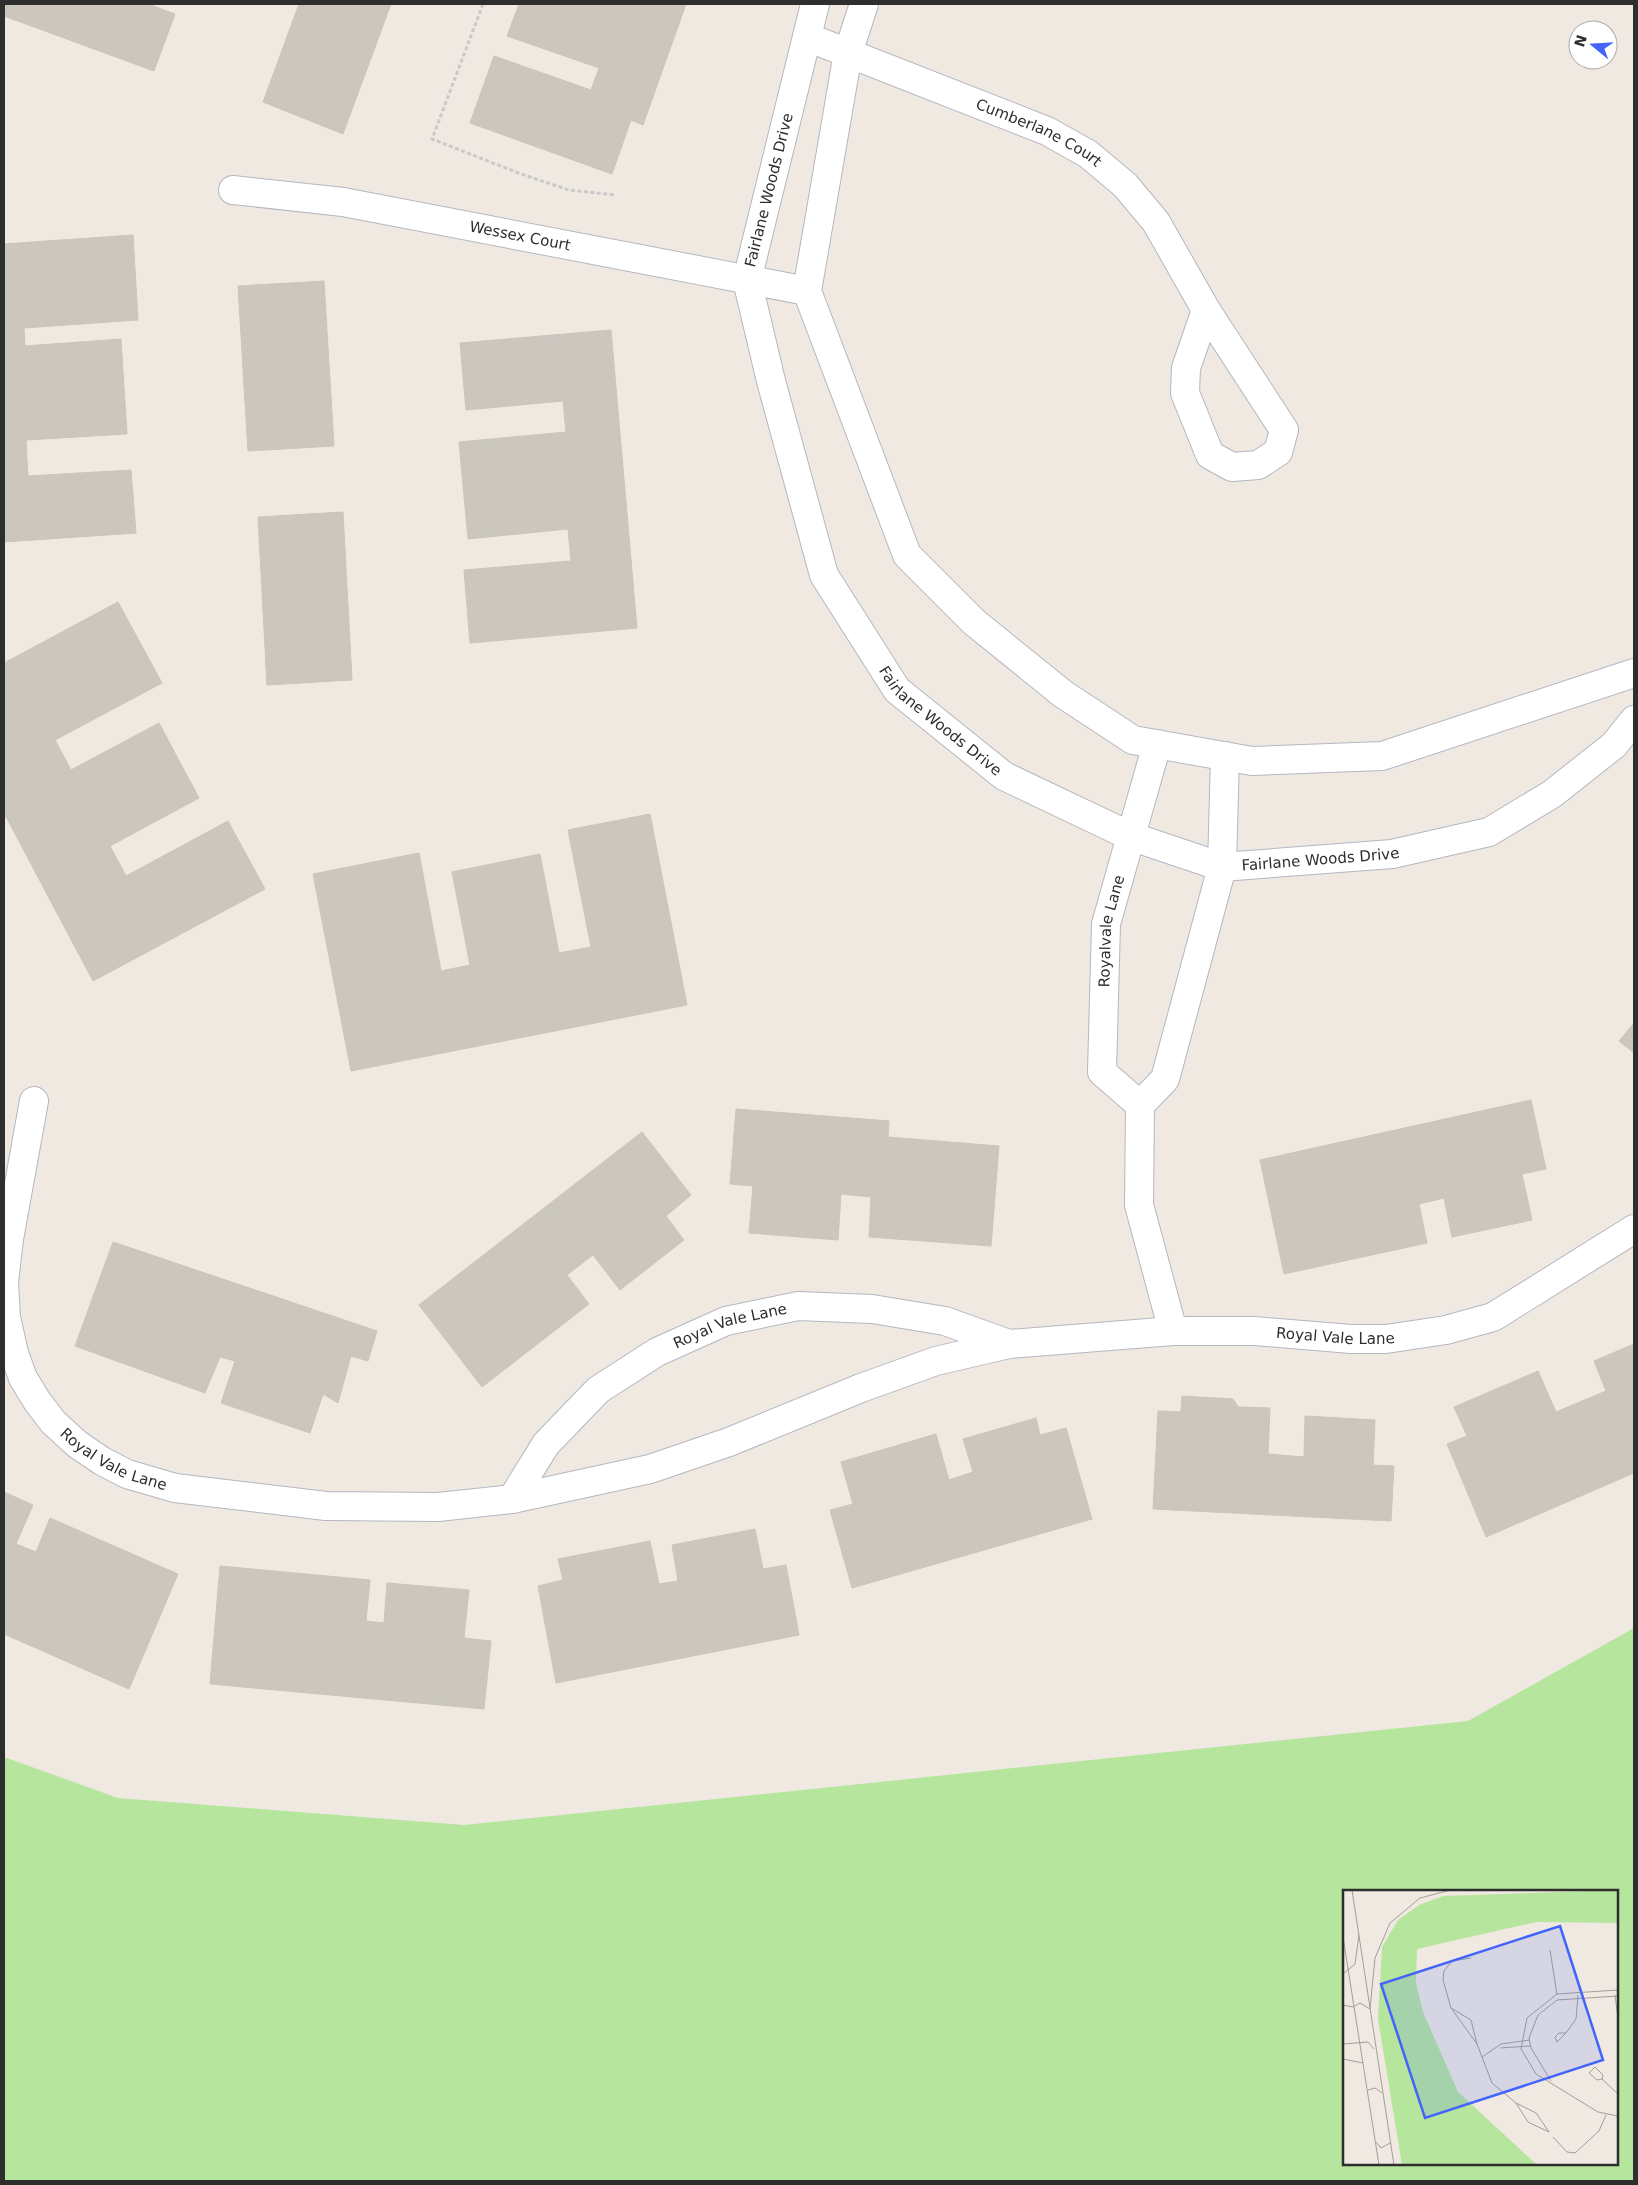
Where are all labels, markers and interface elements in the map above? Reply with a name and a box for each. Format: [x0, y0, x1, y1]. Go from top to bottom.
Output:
north arrow [1568, 20, 1618, 70]
text: N [1571, 33, 1590, 49]
street label: Cumberlane Court [973, 95, 1105, 171]
street label: Fairlane Woods Drive [741, 111, 797, 269]
street label: Wessex Court [468, 217, 572, 255]
street label: Fairlane Woods Drive [875, 663, 1005, 780]
street label: Fairlane Woods Drive [1241, 844, 1401, 874]
street label: Royalvale Lane [1095, 873, 1128, 988]
street label: Royal Vale Lane [670, 1300, 788, 1353]
street label: Royal Vale Lane [1275, 1324, 1396, 1348]
street label: Royal Vale Lane [57, 1424, 169, 1494]
inset map [1343, 1890, 1618, 2165]

